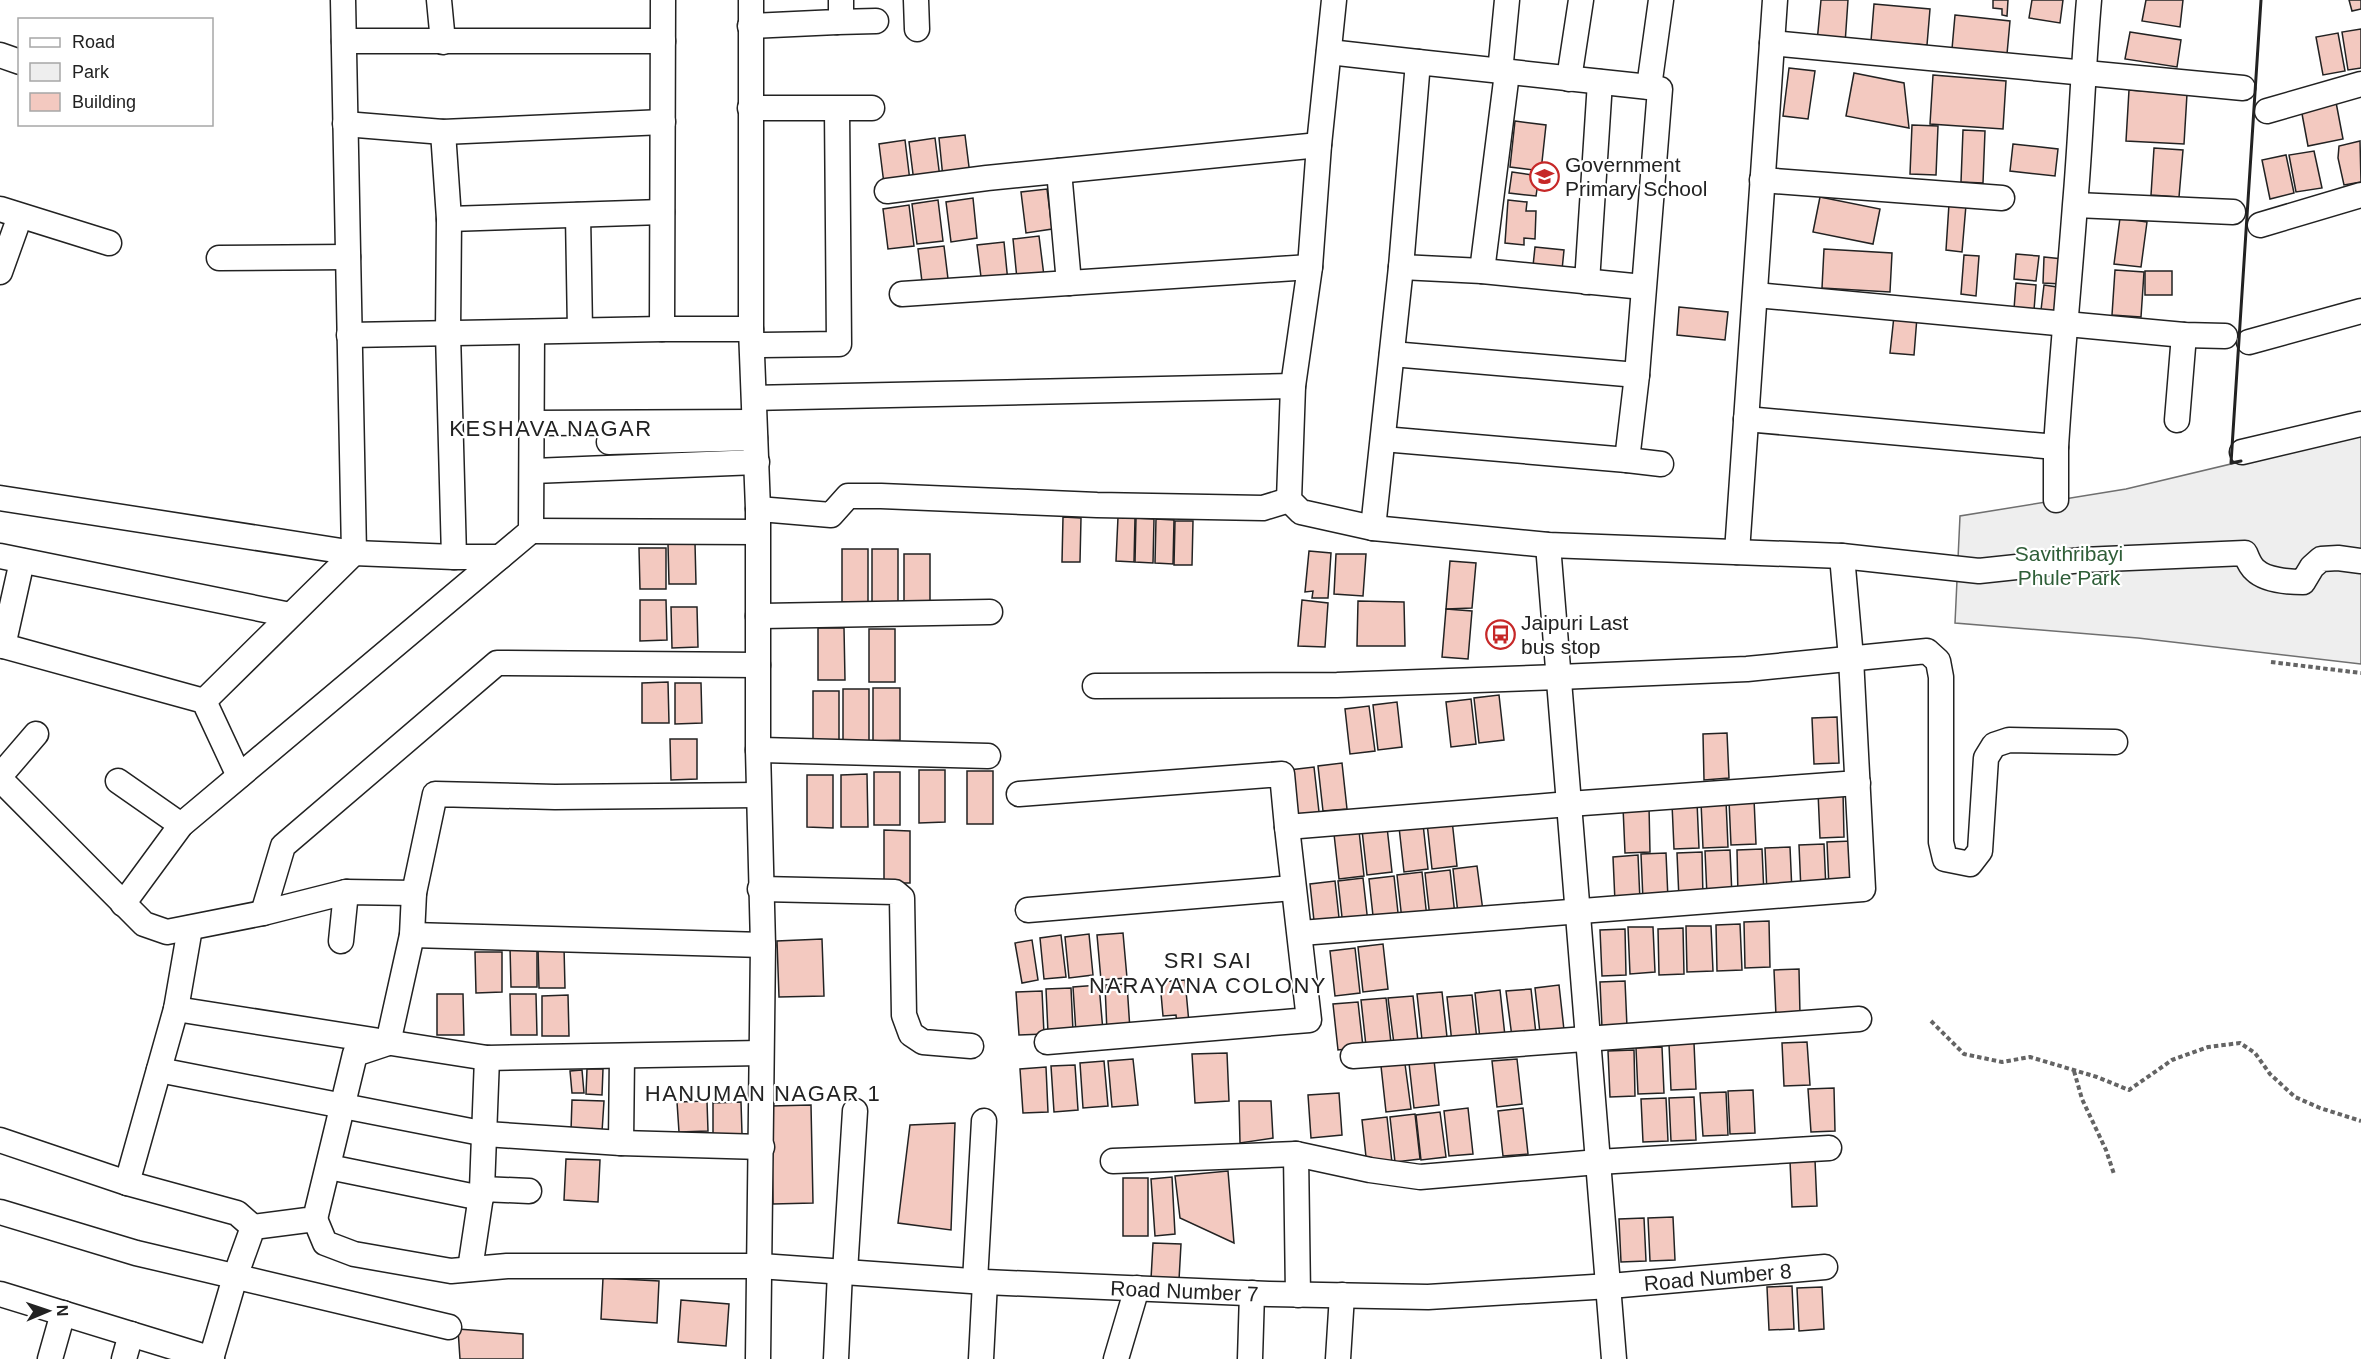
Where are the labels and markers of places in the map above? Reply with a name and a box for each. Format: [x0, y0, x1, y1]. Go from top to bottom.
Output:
place label: Government Primary School [1565, 153, 1707, 200]
school or university icon: Government Primary School [1528, 160, 1560, 192]
place label: Jaipuri Last bus stop [1521, 611, 1629, 658]
bus stop icon: Jaipuri Last bus stop [1484, 618, 1516, 650]

